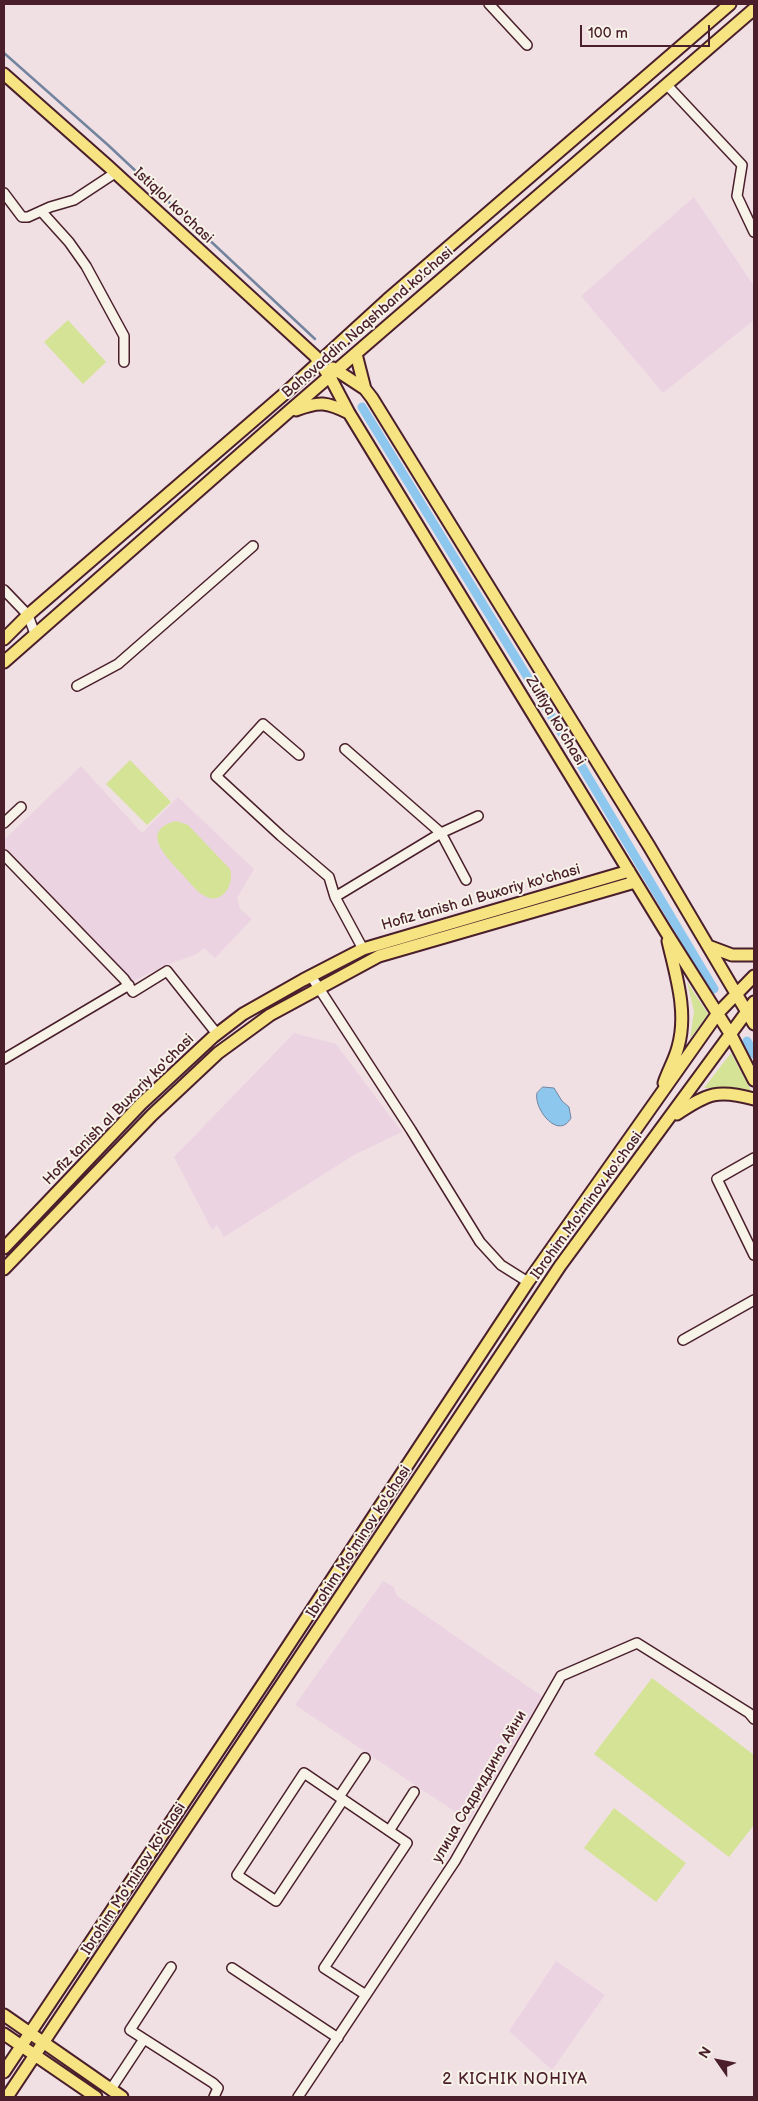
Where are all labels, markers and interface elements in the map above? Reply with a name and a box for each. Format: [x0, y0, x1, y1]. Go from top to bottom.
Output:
scale bar [583, 15, 713, 47]
text: 100 m [588, 24, 628, 43]
street label: Istiqlol ko'chasi [129, 165, 217, 247]
street label: Bahovaddin Naqshband ko'chasi [279, 244, 457, 402]
street label: Zulfiya ko'chasi [521, 673, 589, 769]
street label: Hofiz tanish al Buxoriy ko'chasi [380, 861, 582, 935]
street label: Hofiz tanish al Buxoriy ko'chasi [40, 1031, 198, 1189]
street label: Ibrohim Mo'minov ko'chasi [527, 1129, 647, 1283]
street label: Ibrohim Mo'minov ko'chasi [303, 1463, 415, 1621]
street label: улица Садриддина Айни [429, 1708, 531, 1866]
street label: Ibrohim Mo'minov ko'chasi [78, 1800, 190, 1958]
north arrow [693, 2036, 743, 2086]
text: N [695, 2044, 715, 2062]
district label: 2 KICHIK NOHIYA [440, 2070, 590, 2090]

